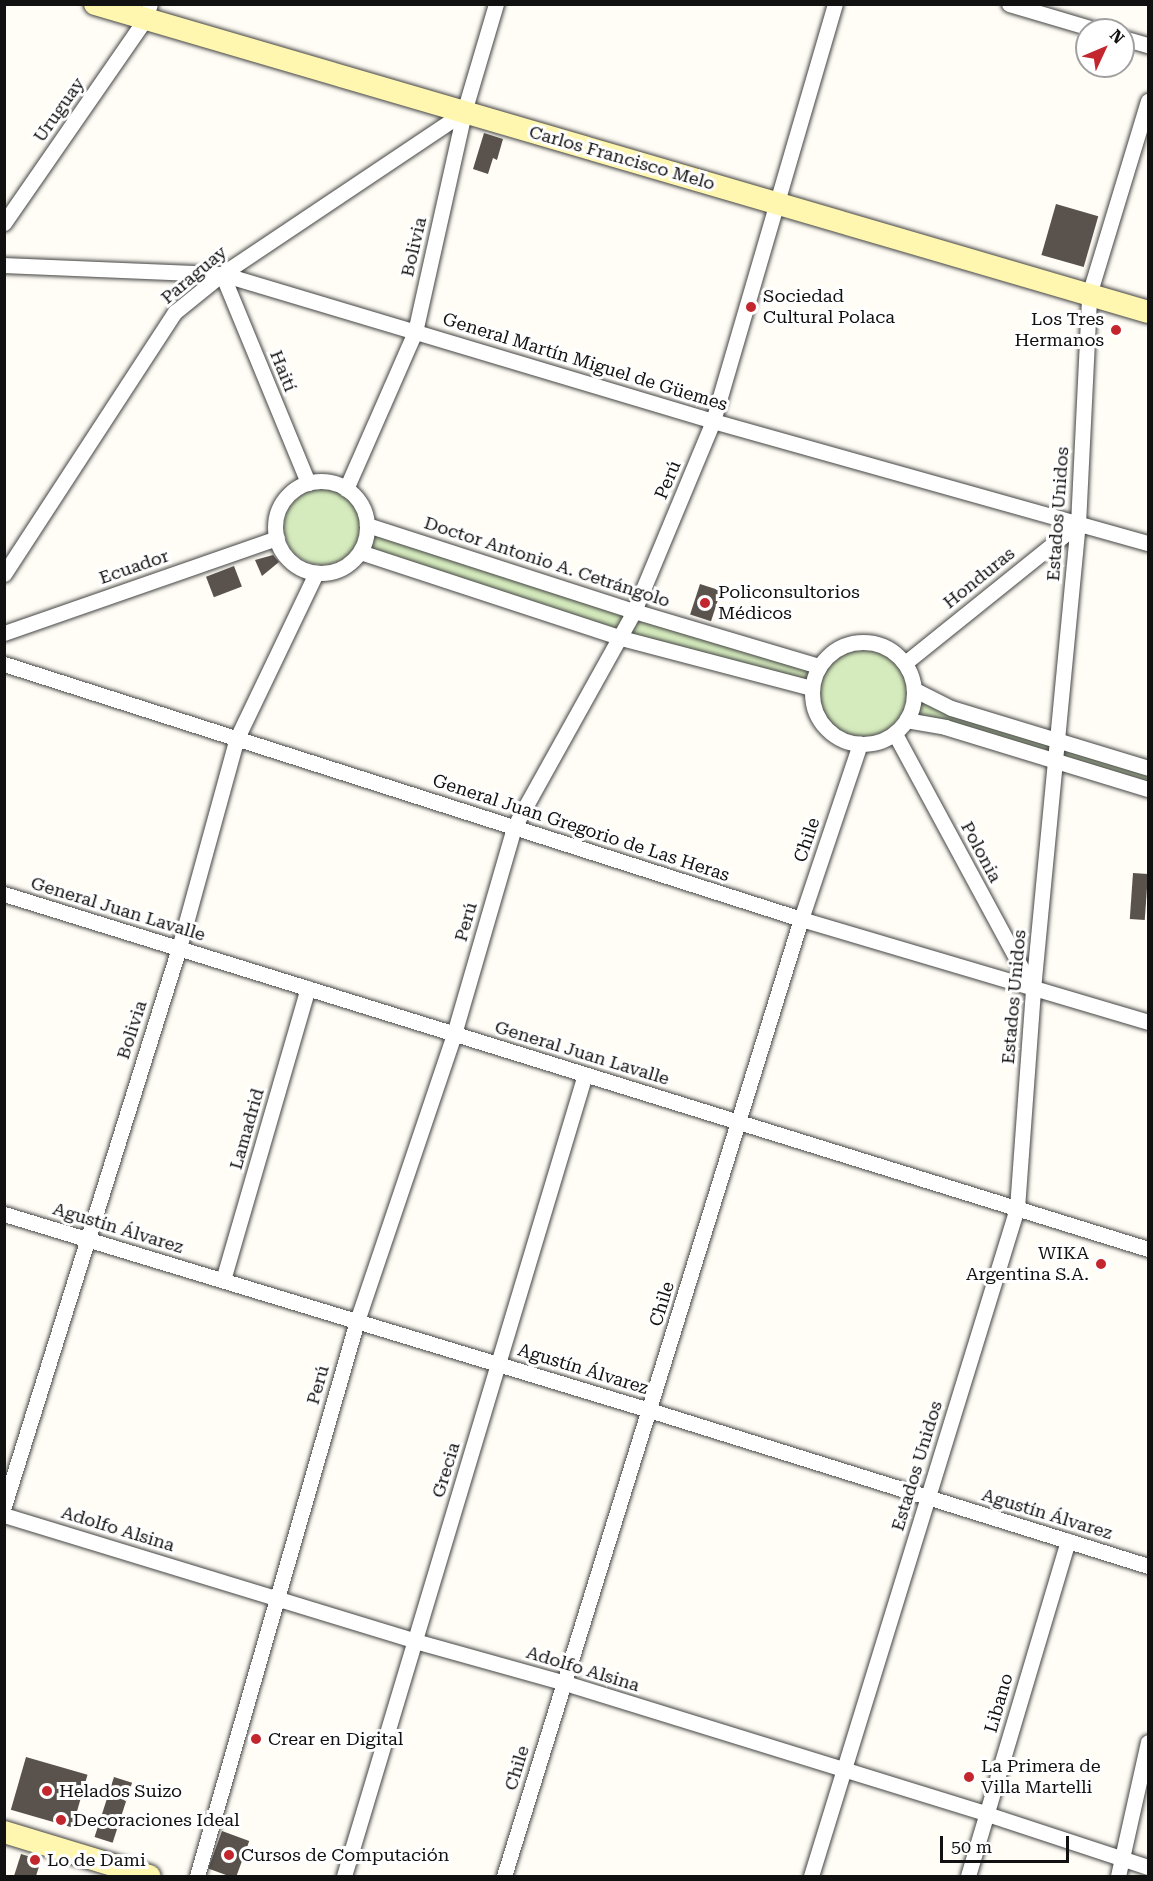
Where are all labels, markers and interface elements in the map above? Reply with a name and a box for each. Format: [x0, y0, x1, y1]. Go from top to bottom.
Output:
north arrow [1075, 18, 1135, 78]
text: N [1106, 25, 1128, 48]
street label: Uruguay [29, 73, 89, 147]
street label: Carlos Francisco Melo [527, 121, 717, 195]
street label: Bolivia [397, 215, 431, 279]
street label: Paraguay [157, 241, 231, 309]
place label: Sociedad Cultural Polaca [763, 286, 895, 328]
marker: Sociedad Cultural Polaca [744, 300, 758, 314]
street label: General Martín Miguel de Güemes [440, 308, 730, 416]
place label: Los Tres Hermanos [1015, 309, 1104, 352]
marker: Los Tres Hermanos [1109, 323, 1123, 337]
street label: Haití [265, 347, 301, 395]
street label: Estados Unidos [1043, 446, 1073, 582]
street label: Perú [650, 458, 686, 502]
street label: Doctor Antonio A. Cetrángolo [421, 512, 673, 612]
street label: Honduras [939, 543, 1019, 613]
street label: Ecuador [96, 545, 172, 589]
place label: Policonsultorios Médicos [718, 582, 860, 624]
marker: Policonsultorios Médicos [696, 594, 714, 612]
street label: General Juan Gregorio de Las Heras [430, 770, 732, 886]
street label: Chile [789, 815, 825, 865]
street label: Polonia [956, 818, 1006, 886]
street label: General Juan Lavalle [28, 872, 208, 946]
street label: Perú [450, 900, 482, 944]
street label: Estados Unidos [997, 929, 1031, 1065]
street label: Bolivia [112, 998, 152, 1062]
street label: General Juan Lavalle [492, 1016, 672, 1090]
street label: Lamadrid [225, 1086, 269, 1172]
street label: Agustín Álvarez [50, 1198, 186, 1258]
place label: WIKA Argentina S.A. [966, 1243, 1089, 1286]
marker: WIKA Argentina S.A. [1094, 1257, 1108, 1271]
street label: Chile [645, 1279, 679, 1329]
street label: Agustín Álvarez [515, 1339, 651, 1399]
street label: Perú [302, 1363, 334, 1407]
street label: Estados Unidos [887, 1398, 947, 1534]
street label: Grecia [427, 1440, 465, 1500]
street label: Agustín Álvarez [979, 1484, 1115, 1544]
street label: Adolfo Alsina [59, 1502, 177, 1556]
street label: Adolfo Alsina [524, 1642, 642, 1696]
street label: Libano [980, 1671, 1018, 1735]
place label: Crear en Digital [268, 1728, 403, 1750]
marker: Crear en Digital [249, 1732, 263, 1746]
street label: Chile [500, 1743, 534, 1793]
place label: La Primera de Villa Martelli [981, 1756, 1101, 1798]
marker: La Primera de Villa Martelli [962, 1770, 976, 1784]
place label: Helados Suizo [59, 1780, 182, 1802]
marker: Helados Suizo [40, 1784, 54, 1798]
place label: Decoraciones Ideal [73, 1809, 240, 1831]
marker: Decoraciones Ideal [54, 1813, 68, 1827]
scale bar [943, 1824, 1072, 1862]
text: 50 m [951, 1836, 992, 1857]
place label: Cursos de Computación [241, 1844, 449, 1866]
marker: Cursos de Computación [222, 1848, 236, 1862]
place label: Lo de Dami [47, 1849, 146, 1871]
marker: Lo de Dami [28, 1853, 42, 1867]

